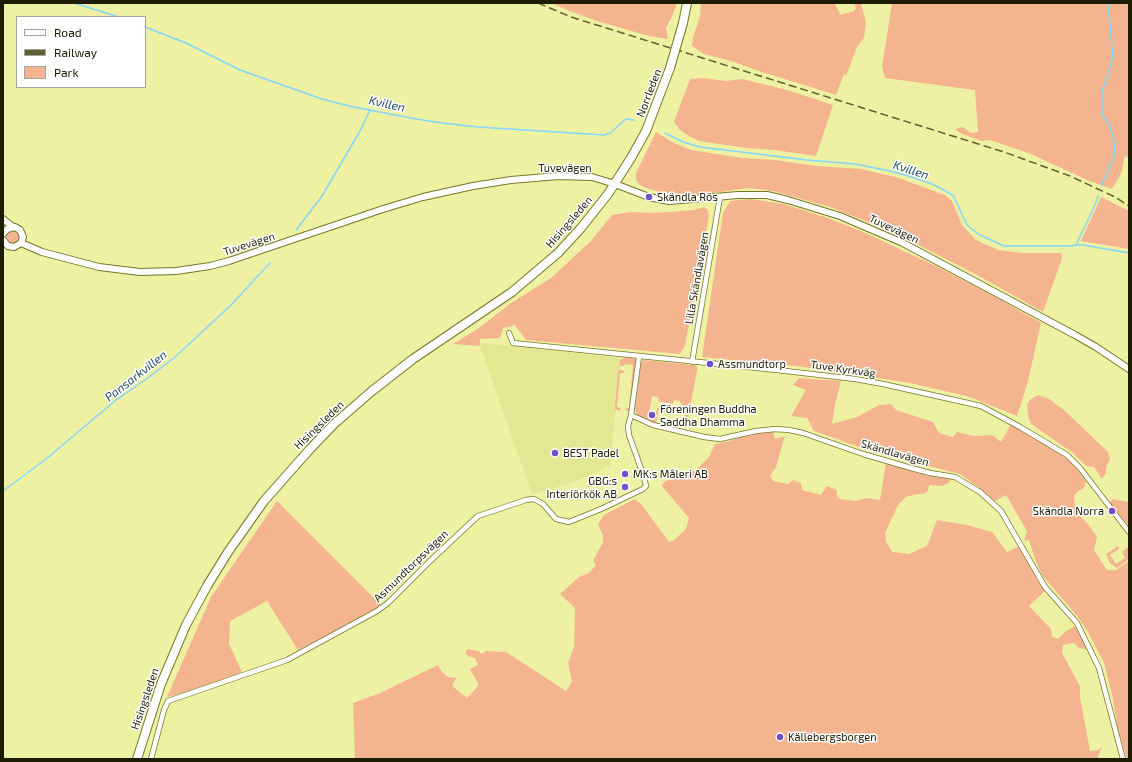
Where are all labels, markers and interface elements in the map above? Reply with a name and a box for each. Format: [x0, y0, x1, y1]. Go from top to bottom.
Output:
legend [16, 16, 146, 88]
text: Road [54, 25, 82, 39]
text: Railway [54, 45, 97, 59]
text: Park [54, 65, 79, 79]
street label: Norrleden [634, 67, 664, 119]
water label: Kvillen [368, 93, 406, 115]
water label: Kvillen [891, 157, 931, 183]
street label: Tuvevägen [538, 161, 592, 175]
place label: Skändla Rös [657, 190, 718, 204]
marker: Skändla Rös [644, 192, 654, 202]
street label: Hisingsleden [543, 193, 595, 251]
street label: Tuvevägen [867, 212, 921, 246]
street label: Tuvevägen [222, 229, 276, 259]
street label: Lilla Skändlavägen [682, 231, 712, 325]
water label: Pansarkvillen [102, 347, 170, 405]
place label: Assmundtorp [718, 357, 786, 371]
street label: Tuve Kyrkväg [810, 358, 876, 380]
marker: Assmundtorp [705, 359, 715, 369]
street label: Hisingsleden [291, 398, 347, 452]
place label: Föreningen Buddha Saddha Dhamma [660, 402, 757, 428]
marker: Föreningen Buddha Saddha Dhamma [647, 410, 657, 420]
street label: Skändlavägen [860, 437, 930, 469]
place label: BEST Padel [563, 446, 619, 460]
marker: BEST Padel [550, 448, 560, 458]
place label: MK:s Måleri AB [633, 467, 708, 481]
marker: MK:s Måleri AB [620, 469, 630, 479]
place label: GBG:s Interiörkök AB [546, 474, 617, 500]
marker: GBG:s Interiörkök AB [620, 482, 630, 492]
place label: Skändla Norra [1033, 504, 1104, 518]
marker: Skändla Norra [1107, 506, 1117, 516]
street label: Asmundtorpsvägen [371, 527, 451, 605]
street label: Hisingsleden [128, 666, 162, 732]
place label: Källebergsborgen [788, 730, 877, 744]
marker: Källebergsborgen [775, 732, 785, 742]

